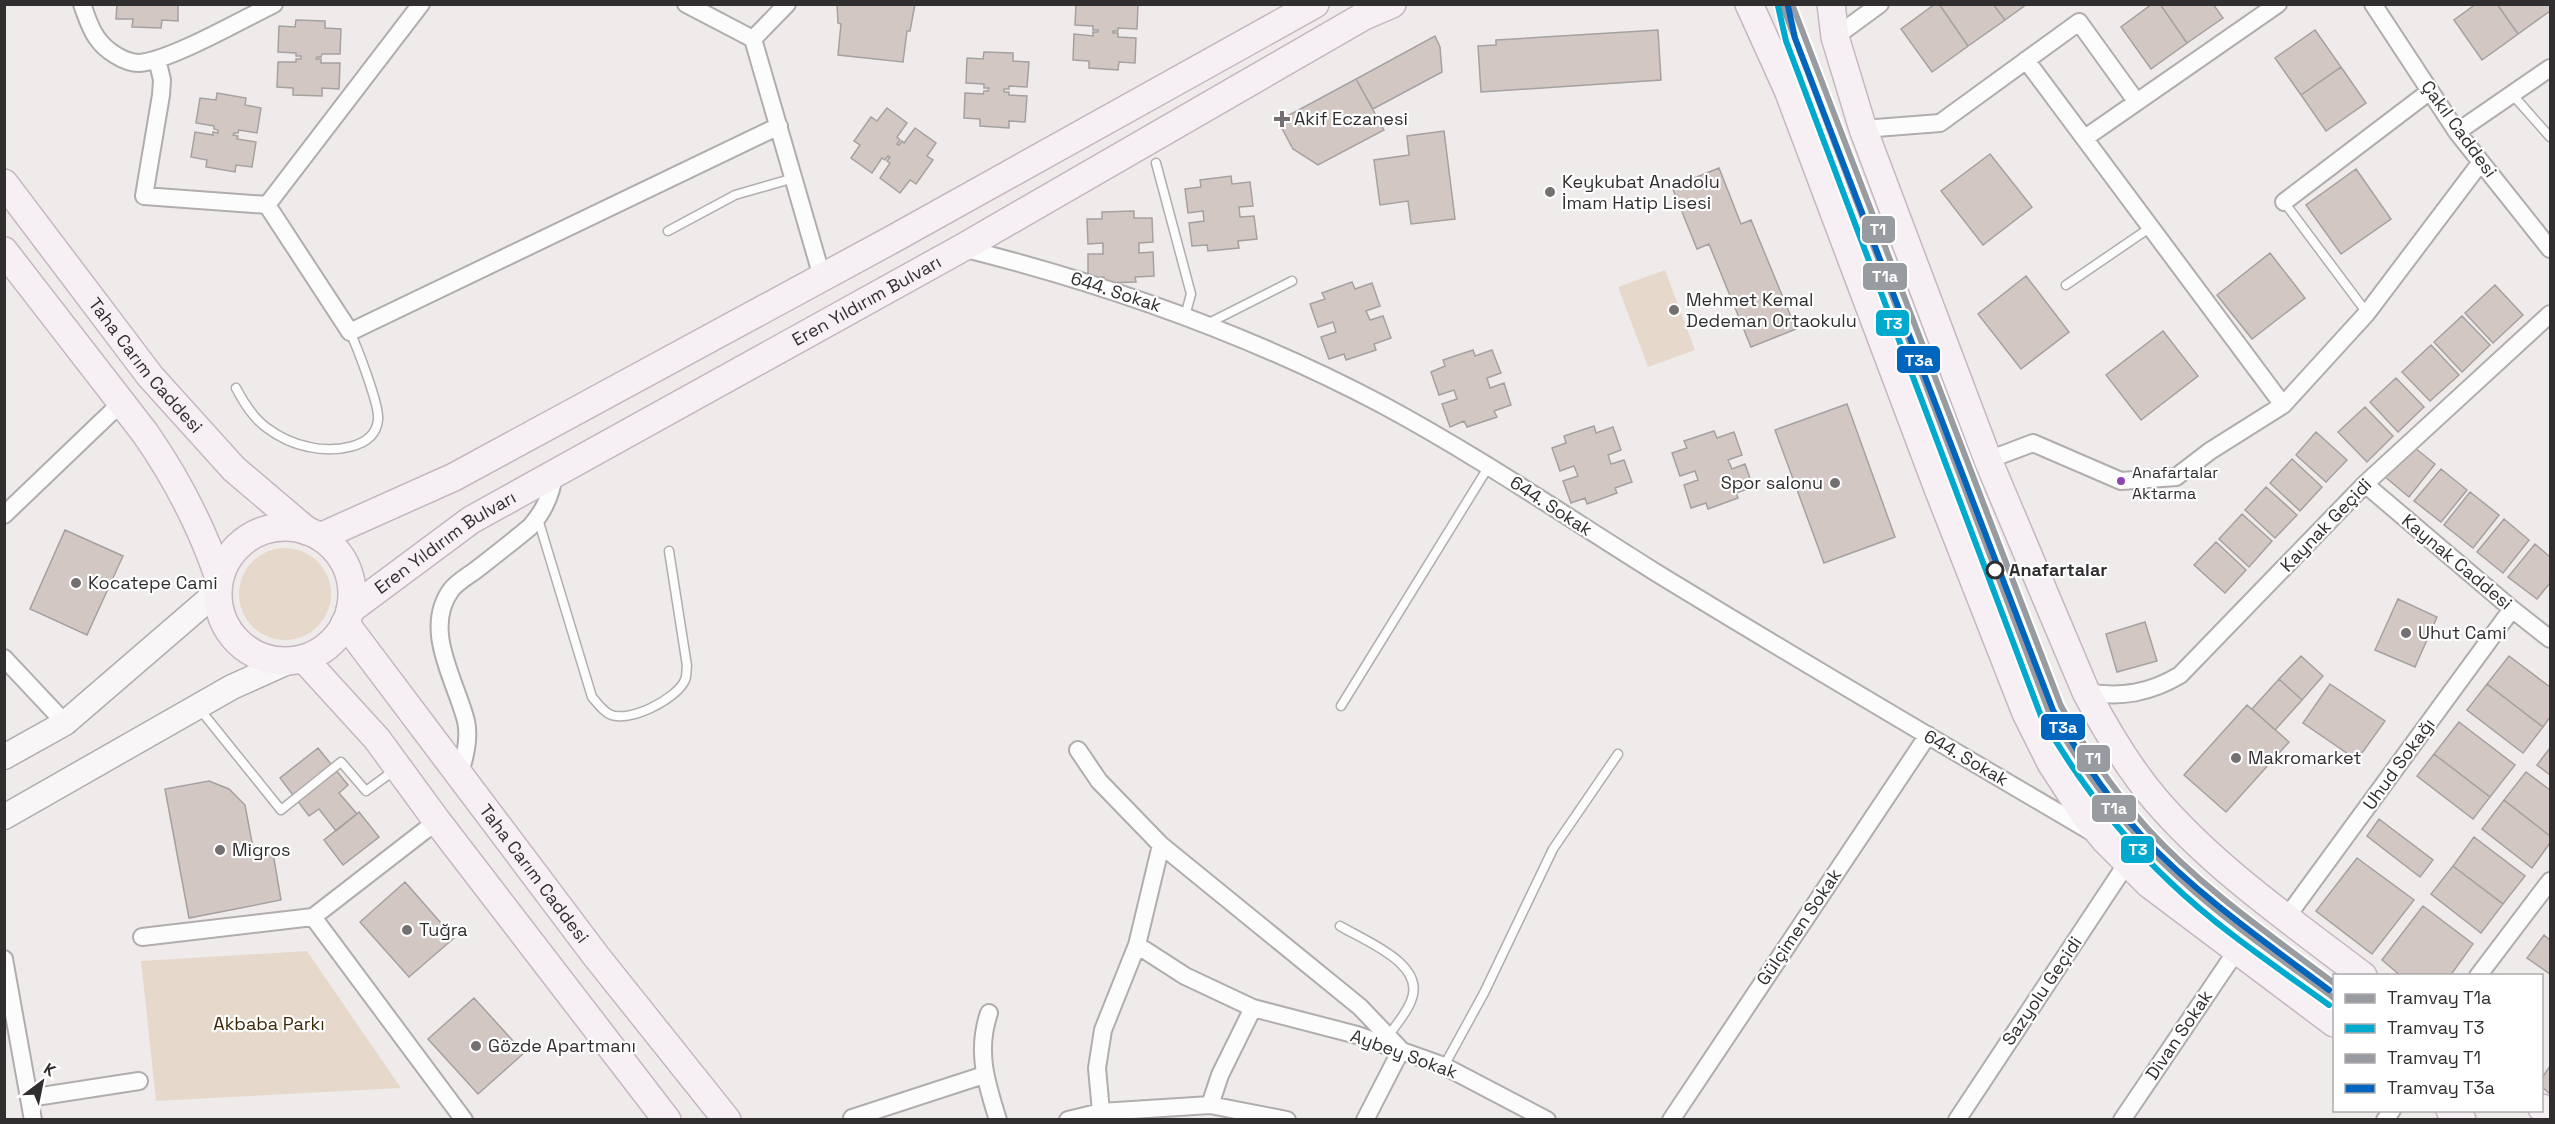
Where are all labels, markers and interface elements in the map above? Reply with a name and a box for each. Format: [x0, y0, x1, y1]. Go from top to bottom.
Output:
street label: Çakıl Caddesi [2416, 76, 2502, 182]
place label: Akif Eczanesi [1294, 107, 1408, 130]
marker: Akif Eczanesi [1275, 112, 1289, 126]
place label: Keykubat Anadolu İmam Hatip Lisesi [1562, 170, 1720, 214]
marker: Keykubat Anadolu İmam Hatip Lisesi [1543, 185, 1557, 199]
line badge: T1 [1861, 215, 1896, 244]
text: T1 [1870, 219, 1886, 240]
street label: Eren Yıldırım Bulvarı [788, 250, 945, 351]
line badge: T1a [1862, 262, 1908, 291]
street label: 644. Sokak [1068, 266, 1165, 317]
text: T1a [1872, 266, 1898, 287]
place label: Mehmet Kemal Dedeman Ortaokulu [1686, 288, 1857, 332]
street label: Taha Carım Caddesi [84, 293, 208, 438]
marker: Mehmet Kemal Dedeman Ortaokulu [1667, 303, 1681, 317]
line badge: T3 [1875, 309, 1910, 337]
text: T3 [1883, 313, 1903, 334]
line badge: T3a [1896, 345, 1941, 374]
text: T3a [1905, 350, 1933, 371]
place label: Anafartalar Aktarma [2132, 462, 2218, 504]
street label: 644. Sokak [1506, 470, 1597, 541]
place label: Spor salonu [1721, 471, 1823, 494]
street label: Kaynak Geçidi [2275, 473, 2376, 576]
marker: Anafartalar Aktarma [2115, 475, 2127, 487]
marker: Spor salonu [1828, 476, 1842, 490]
street label: Eren Yıldırım Bulvarı [370, 485, 520, 599]
street label: Kaynak Caddesi [2397, 509, 2517, 615]
place label: Anafartalar [2009, 558, 2107, 581]
marker: Anafartalar [1986, 561, 2004, 579]
place label: Kocatepe Cami [88, 571, 218, 594]
marker: Kocatepe Cami [69, 576, 83, 590]
place label: Uhut Cami [2418, 621, 2507, 644]
marker: Uhut Cami [2399, 626, 2413, 640]
line badge: T3a [2040, 713, 2086, 741]
street label: Uhud Sokağı [2358, 713, 2440, 814]
text: T3a [2049, 717, 2077, 738]
street label: 644. Sokak [1920, 724, 2013, 791]
line badge: T1 [2076, 744, 2111, 773]
place label: Makromarket [2248, 746, 2362, 769]
text: T1 [2085, 748, 2101, 769]
marker: Makromarket [2229, 751, 2243, 765]
line badge: T1a [2091, 794, 2137, 823]
text: T1a [2101, 798, 2127, 819]
street label: Taha Carım Caddesi [475, 799, 594, 947]
line badge: T3 [2120, 835, 2155, 864]
place label: Migros [232, 838, 291, 861]
text: T3 [2128, 839, 2148, 860]
marker: Migros [213, 843, 227, 857]
street label: Gülçimen Sokak [1751, 864, 1846, 989]
place label: Tuğra [419, 918, 468, 941]
marker: Tuğra [400, 923, 414, 937]
street label: Sazyolu Geçidi [1997, 932, 2087, 1050]
legend [2333, 974, 2543, 1112]
street label: Divan Sokak [2140, 985, 2217, 1084]
text: Tramvay T1a [2387, 986, 2491, 1009]
park label: Akbaba Parkı [213, 1012, 325, 1035]
text: Tramvay T3 [2387, 1016, 2484, 1039]
street label: Aybey Sokak [1348, 1024, 1461, 1084]
place label: Gözde Apartmanı [488, 1034, 636, 1057]
marker: Gözde Apartmanı [469, 1039, 483, 1053]
text: Tramvay T1 [2387, 1046, 2481, 1069]
north arrow [12, 1052, 72, 1112]
text: K [40, 1058, 60, 1081]
text: Tramvay T3a [2387, 1076, 2495, 1099]

